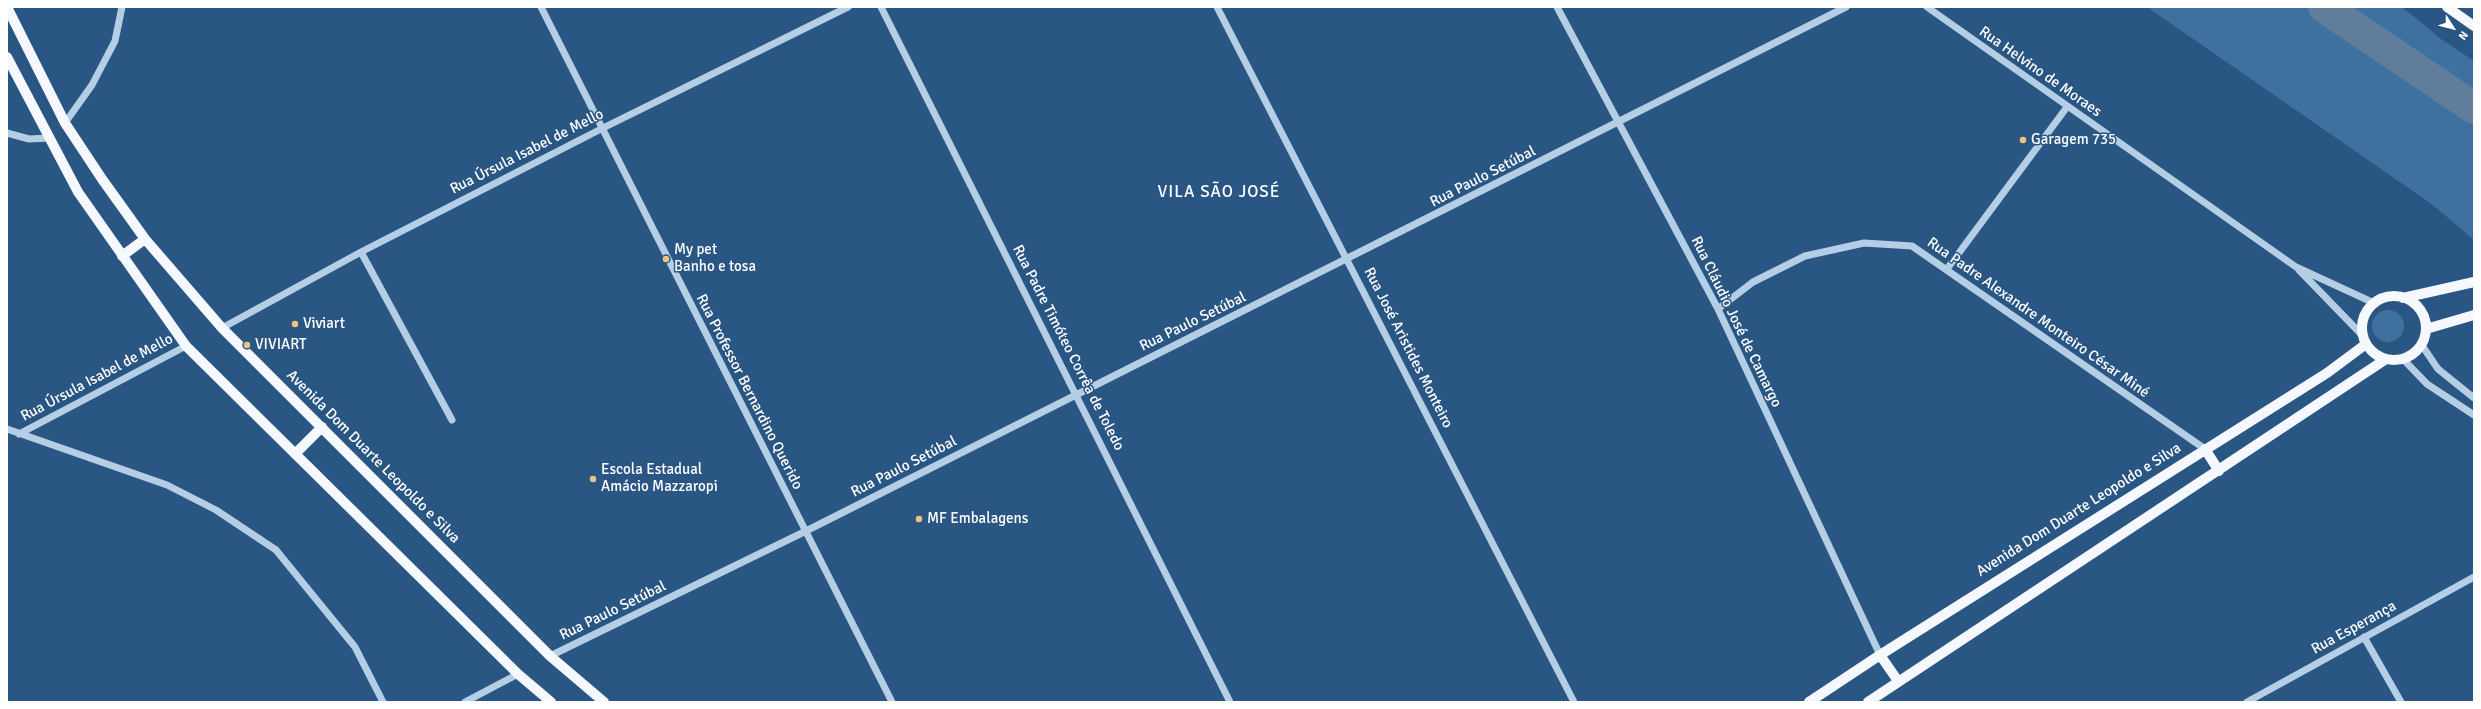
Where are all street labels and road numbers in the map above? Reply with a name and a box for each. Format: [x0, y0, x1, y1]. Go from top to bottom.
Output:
street label: Rua Helvino de Moraes [1975, 23, 2105, 121]
street label: Rua Úrsula Isabel de Mello [447, 105, 607, 199]
street label: Rua Paulo Setúbal [1427, 143, 1539, 211]
street label: Rua Cláudio José de Camargo [1687, 234, 1785, 410]
street label: Rua Padre Alexandre Monteiro César Miné [1923, 234, 2153, 402]
street label: Rua Padre Timóteo Corrêa de Toledo [1008, 242, 1128, 454]
street label: Rua José Aristides Monteiro [1360, 265, 1456, 431]
street label: Rua Paulo Setúbal [1137, 288, 1249, 356]
street label: Rua Professor Bernardino Querido [692, 291, 806, 493]
street label: Rua Úrsula Isabel de Mello [18, 330, 176, 426]
street label: Avenida Dom Duarte Leopoldo e Silva [283, 367, 463, 547]
street label: Rua Paulo Setúbal [848, 433, 960, 501]
street label: Avenida Dom Duarte Leopoldo e Silva [1973, 439, 2185, 581]
street label: Rua Paulo Setúbal [557, 577, 669, 645]
street label: Rua Esperança [2308, 597, 2400, 659]

